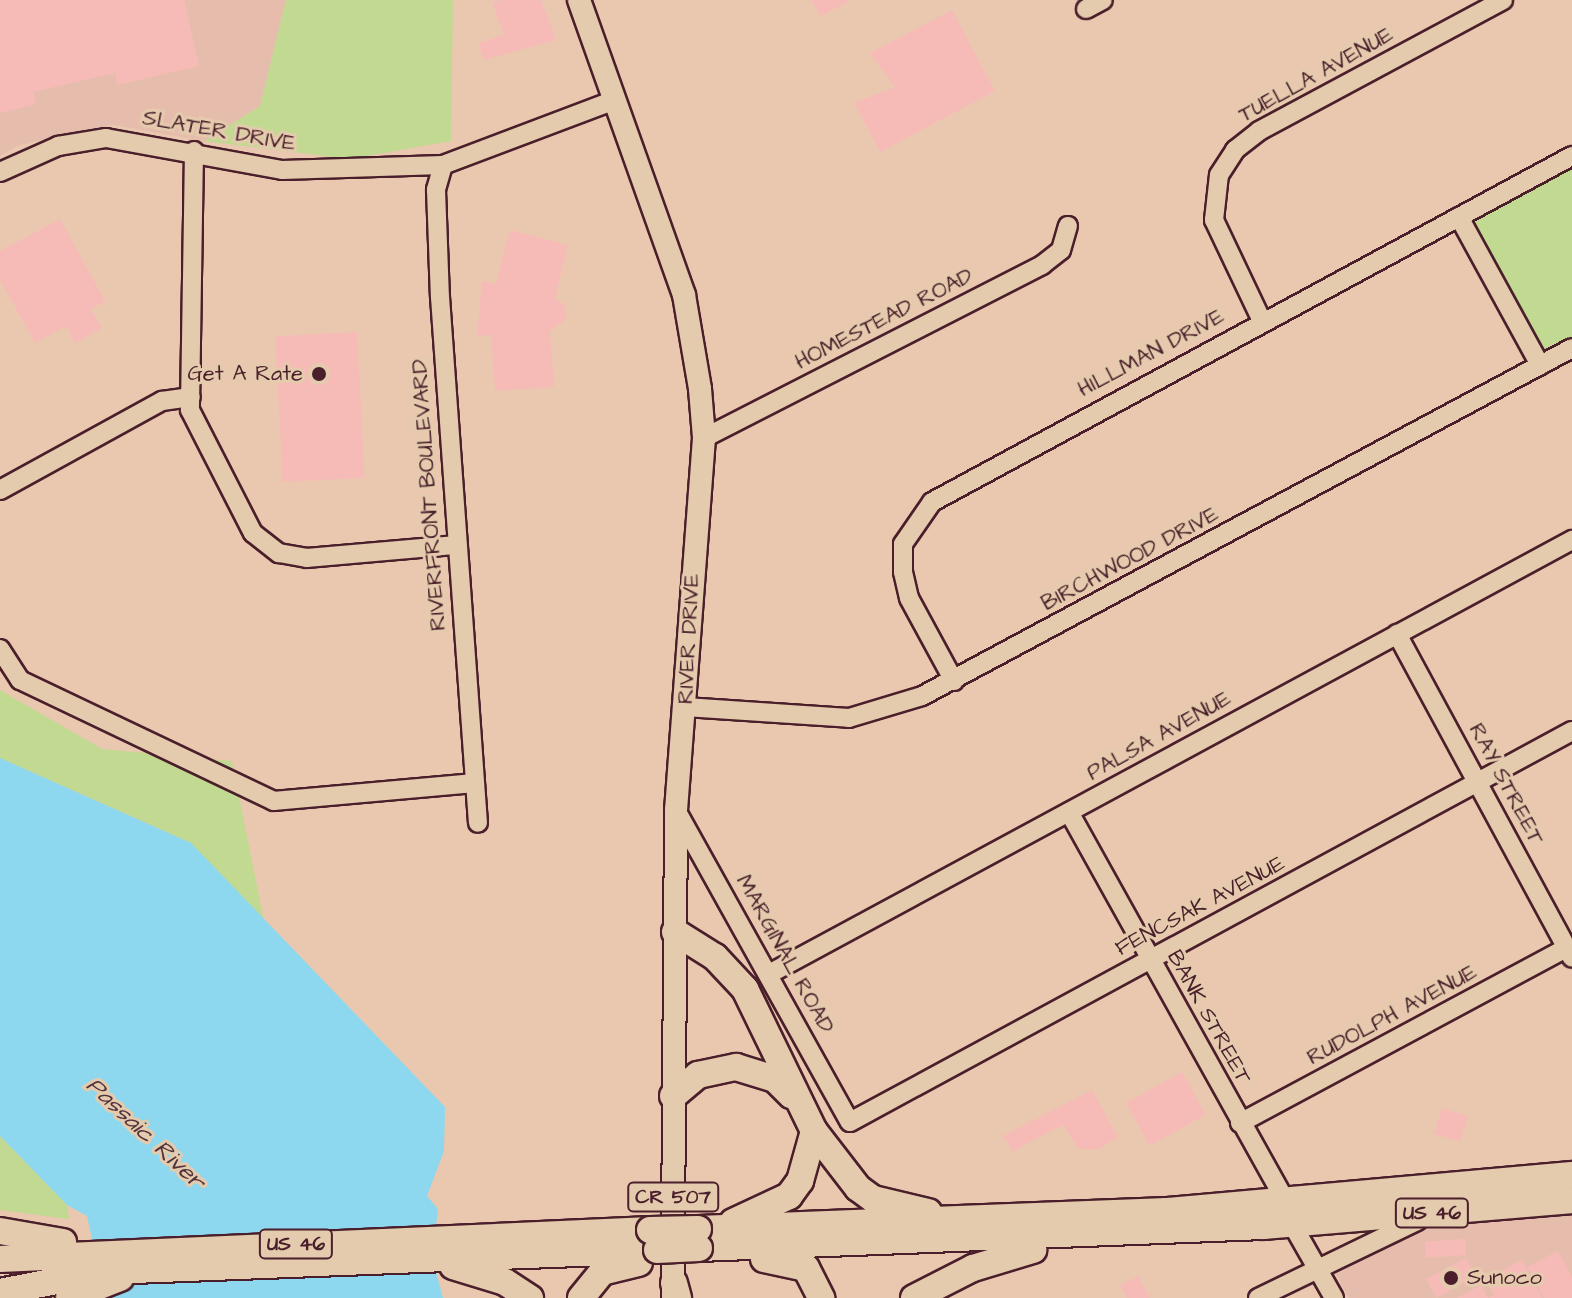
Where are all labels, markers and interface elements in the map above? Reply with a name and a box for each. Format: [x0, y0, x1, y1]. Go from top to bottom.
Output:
street label: TUELLA AVENUE [1234, 22, 1398, 128]
street label: SLATER DRIVE [140, 105, 298, 157]
street label: HOMESTEAD ROAD [791, 263, 977, 375]
street label: HILLMAN DRIVE [1073, 303, 1229, 403]
street label: RIVERFRONT BOULEVARD [406, 358, 452, 632]
place label: Get A Rate [188, 361, 303, 387]
marker: Get A Rate [310, 365, 328, 383]
street label: BIRCHWOOD DRIVE [1037, 501, 1223, 617]
street label: RIVER DRIVE [672, 573, 706, 705]
street label: PALSA AVENUE [1082, 686, 1236, 786]
street label: RAY STREET [1463, 719, 1549, 849]
street label: FENCSAK AVENUE [1111, 850, 1289, 962]
street label: MARGINAL ROAD [730, 870, 840, 1038]
street label: BANK STREET [1161, 945, 1257, 1089]
street label: RUDOLPH AVENUE [1303, 959, 1481, 1071]
water label: Passaic River [80, 1072, 210, 1196]
road number: CR 507 [627, 1181, 719, 1213]
road number: US 46 [1394, 1197, 1470, 1229]
road number: US 46 [258, 1228, 334, 1260]
place label: Sunoco [1467, 1265, 1542, 1291]
marker: Sunoco [1442, 1269, 1460, 1287]

